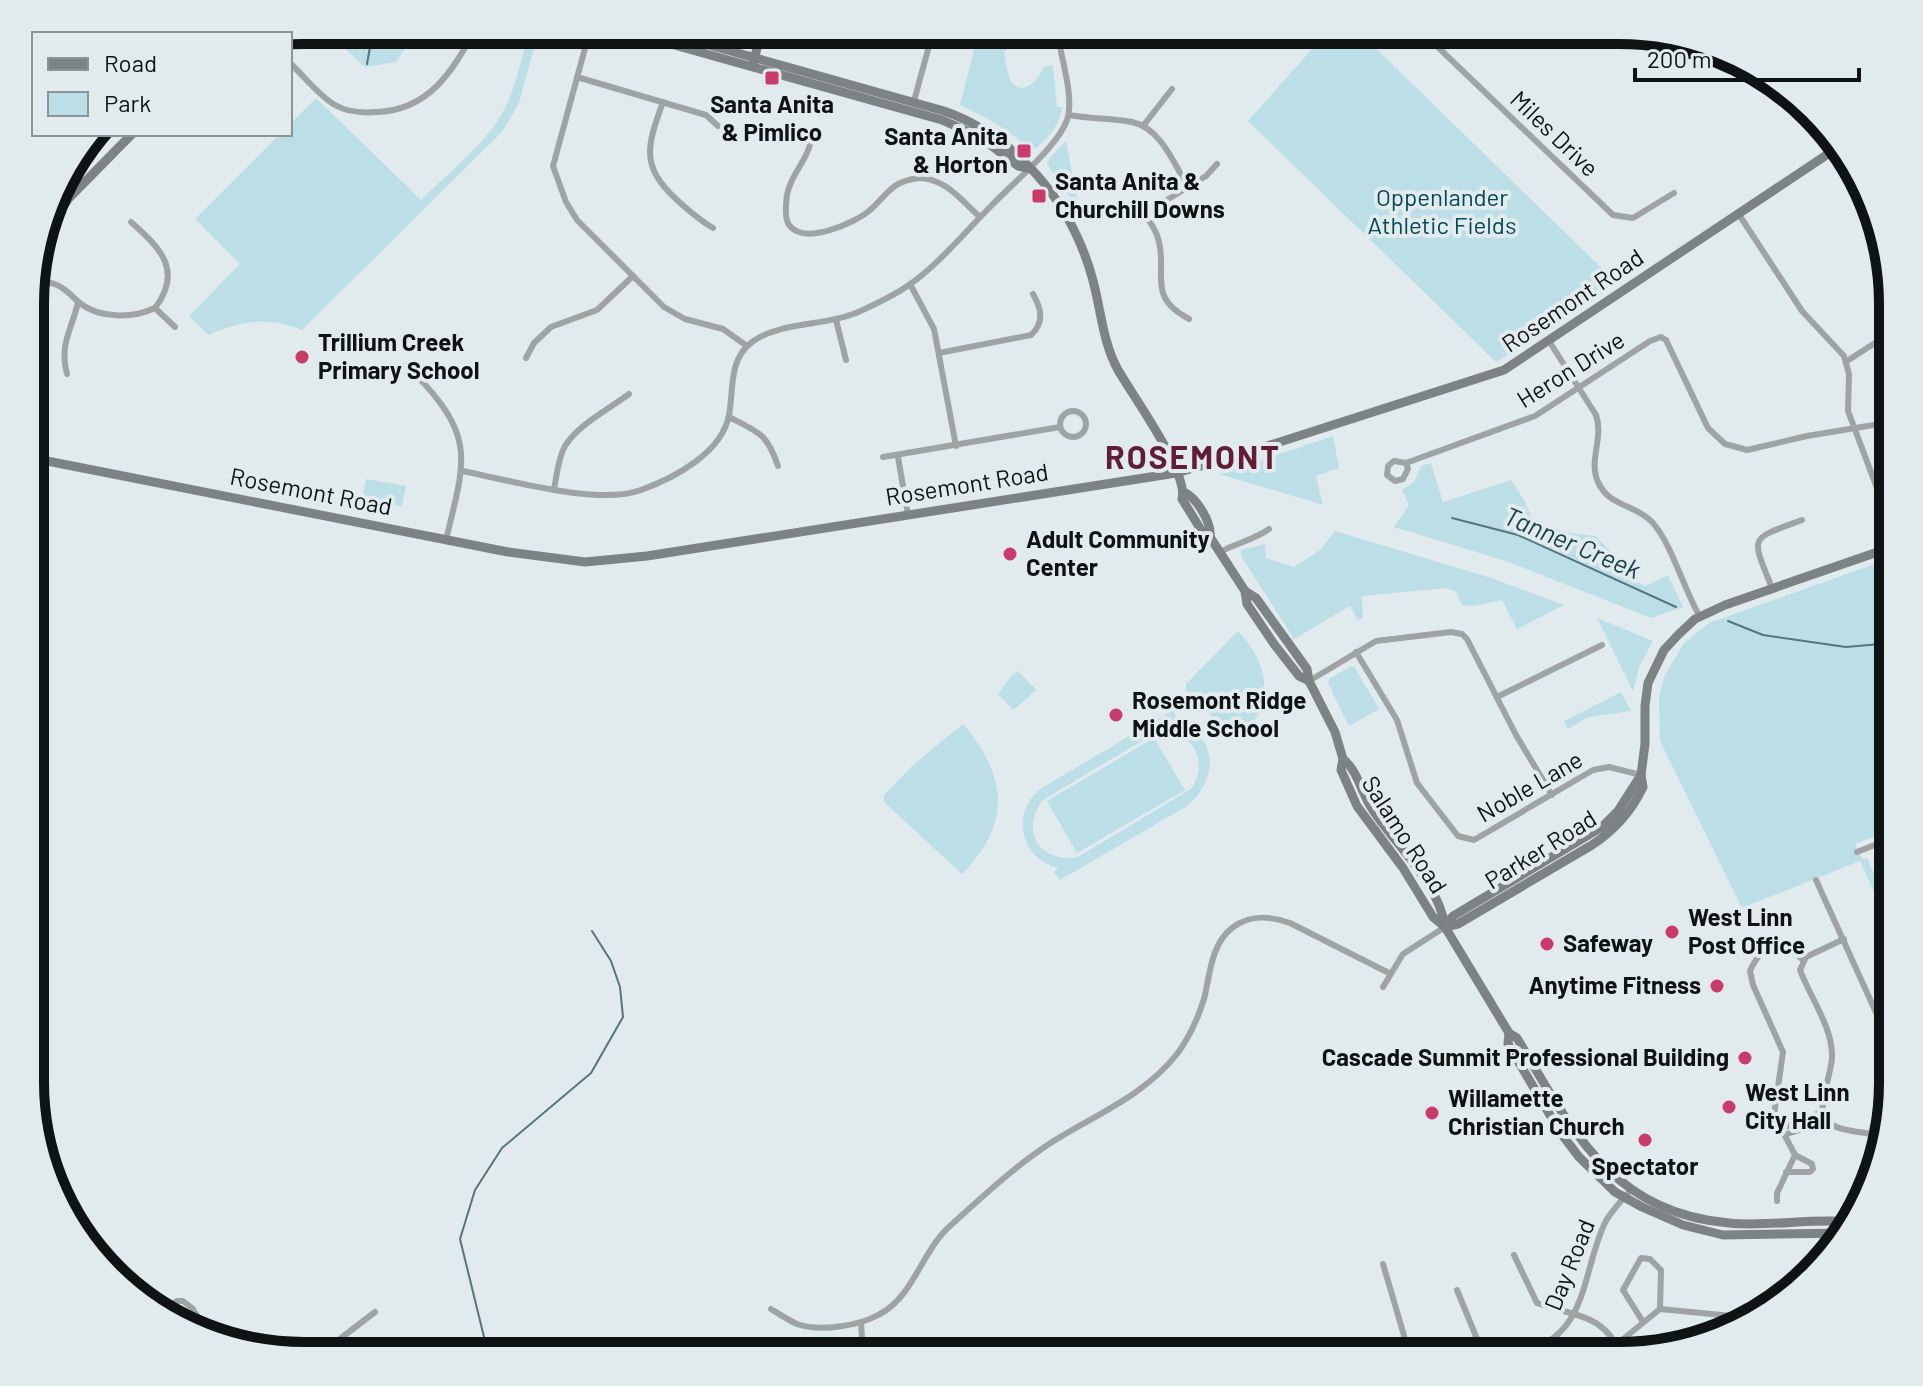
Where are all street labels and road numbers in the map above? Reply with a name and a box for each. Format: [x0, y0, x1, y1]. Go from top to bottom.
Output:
street label: Miles Drive [1505, 84, 1605, 182]
street label: Rosemont Road [1496, 242, 1648, 358]
street label: Heron Drive [1511, 324, 1629, 413]
street label: Rosemont Road [883, 456, 1050, 511]
street label: Rosemont Road [228, 461, 395, 520]
street label: Noble Lane [1471, 744, 1587, 828]
street label: Salamo Road [1356, 770, 1454, 899]
street label: Parker Road [1479, 803, 1601, 894]
street label: Day Road [1537, 1215, 1600, 1314]

